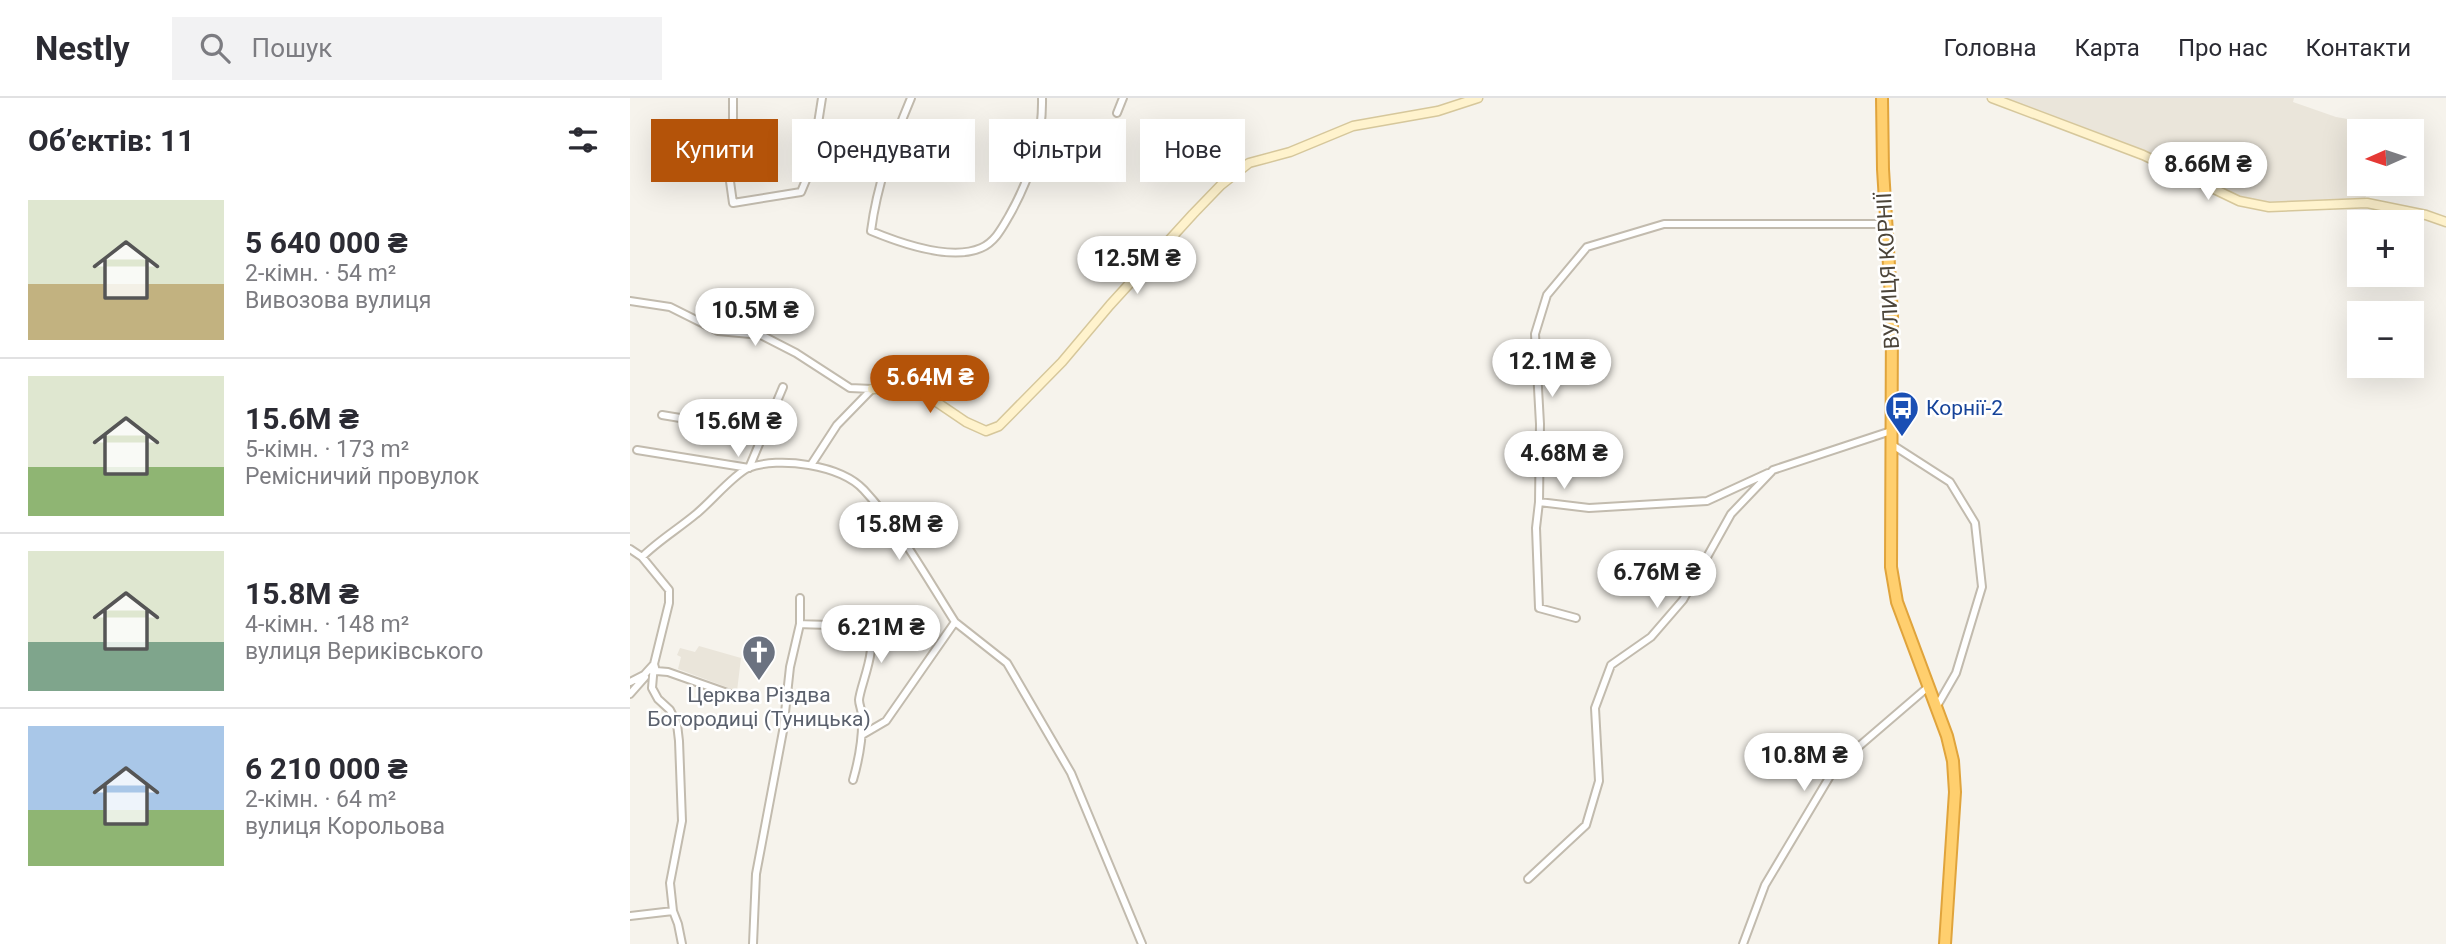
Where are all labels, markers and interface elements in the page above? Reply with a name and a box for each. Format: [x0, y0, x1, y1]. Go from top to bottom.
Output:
search box [172, 17, 662, 80]
text: Nestly [35, 29, 130, 68]
icon: search [196, 29, 234, 67]
text: Пошук [252, 33, 332, 63]
text: Головна [1944, 34, 2036, 62]
text: Карта [2074, 34, 2140, 62]
text: Про нас [2178, 34, 2268, 62]
text: Контакти [2306, 34, 2411, 62]
chip: Купити [651, 119, 778, 182]
chip: Орендувати [792, 119, 975, 182]
chip: Фільтри [989, 119, 1126, 182]
chip: Нове [1140, 119, 1245, 182]
north arrow [2347, 119, 2424, 196]
map controls [2347, 119, 2424, 378]
icon: filters [564, 121, 602, 159]
text: Об’єктів: 11 [28, 123, 194, 158]
pin: 8.66M ₴ [2143, 142, 2273, 202]
text: 8.66M ₴ [2164, 151, 2252, 178]
street label: ВУЛИЦЯ КОРНІЇ [1872, 191, 1904, 350]
button: + [2347, 210, 2424, 287]
text: 5 640 000 ₴ [245, 225, 408, 260]
icon: home [84, 228, 168, 312]
pin: 12.5M ₴ [1072, 236, 1202, 296]
text: 12.5M ₴ [1093, 245, 1181, 272]
text: 2-кімн. · 54 m² [245, 260, 396, 287]
text: Вивозова вулиця [245, 287, 431, 314]
pin: 10.5M ₴ [690, 288, 820, 348]
text: 10.5M ₴ [711, 297, 799, 324]
button: − [2347, 301, 2424, 378]
pin: 12.1M ₴ [1487, 340, 1617, 399]
text: 12.1M ₴ [1508, 348, 1596, 375]
pin: 5.64M ₴ [865, 356, 995, 415]
text: 5.64M ₴ [886, 364, 974, 391]
bus stop icon: Корнії-2 [1883, 389, 1921, 438]
place label: Корнії-2 [1926, 396, 2003, 420]
pin: 15.6M ₴ [673, 400, 803, 459]
text: 15.6M ₴ [245, 401, 359, 436]
icon: home [84, 404, 168, 488]
text: 15.6M ₴ [694, 408, 782, 435]
pin: 4.68M ₴ [1499, 432, 1629, 491]
text: 5-кімн. · 173 m² [245, 436, 409, 463]
text: 4.68M ₴ [1520, 440, 1608, 467]
text: Ремісничий провулок [245, 463, 479, 490]
pin: 15.8M ₴ [834, 503, 964, 562]
text: 15.8M ₴ [855, 511, 943, 538]
pin: 6.76M ₴ [1592, 550, 1722, 610]
text: 6.76M ₴ [1613, 559, 1701, 586]
text: 15.8M ₴ [245, 576, 359, 611]
icon: home [84, 579, 168, 663]
pin: 6.21M ₴ [816, 606, 946, 665]
text: 4-кімн. · 148 m² [245, 611, 409, 638]
text: 6.21M ₴ [837, 614, 925, 641]
church icon: Церква Різдва Богородиці (Туницька) [740, 633, 778, 682]
text: вулиця Вериківського [245, 638, 483, 665]
place label: Церква Різдва Богородиці (Туницька) [647, 683, 871, 731]
pin: 10.8M ₴ [1739, 734, 1869, 793]
text: 10.8M ₴ [1760, 742, 1848, 769]
text: 6 210 000 ₴ [245, 751, 408, 786]
icon: home [84, 754, 168, 838]
text: 2-кімн. · 64 m² [245, 786, 396, 813]
text: вулиця Корольова [245, 813, 445, 840]

